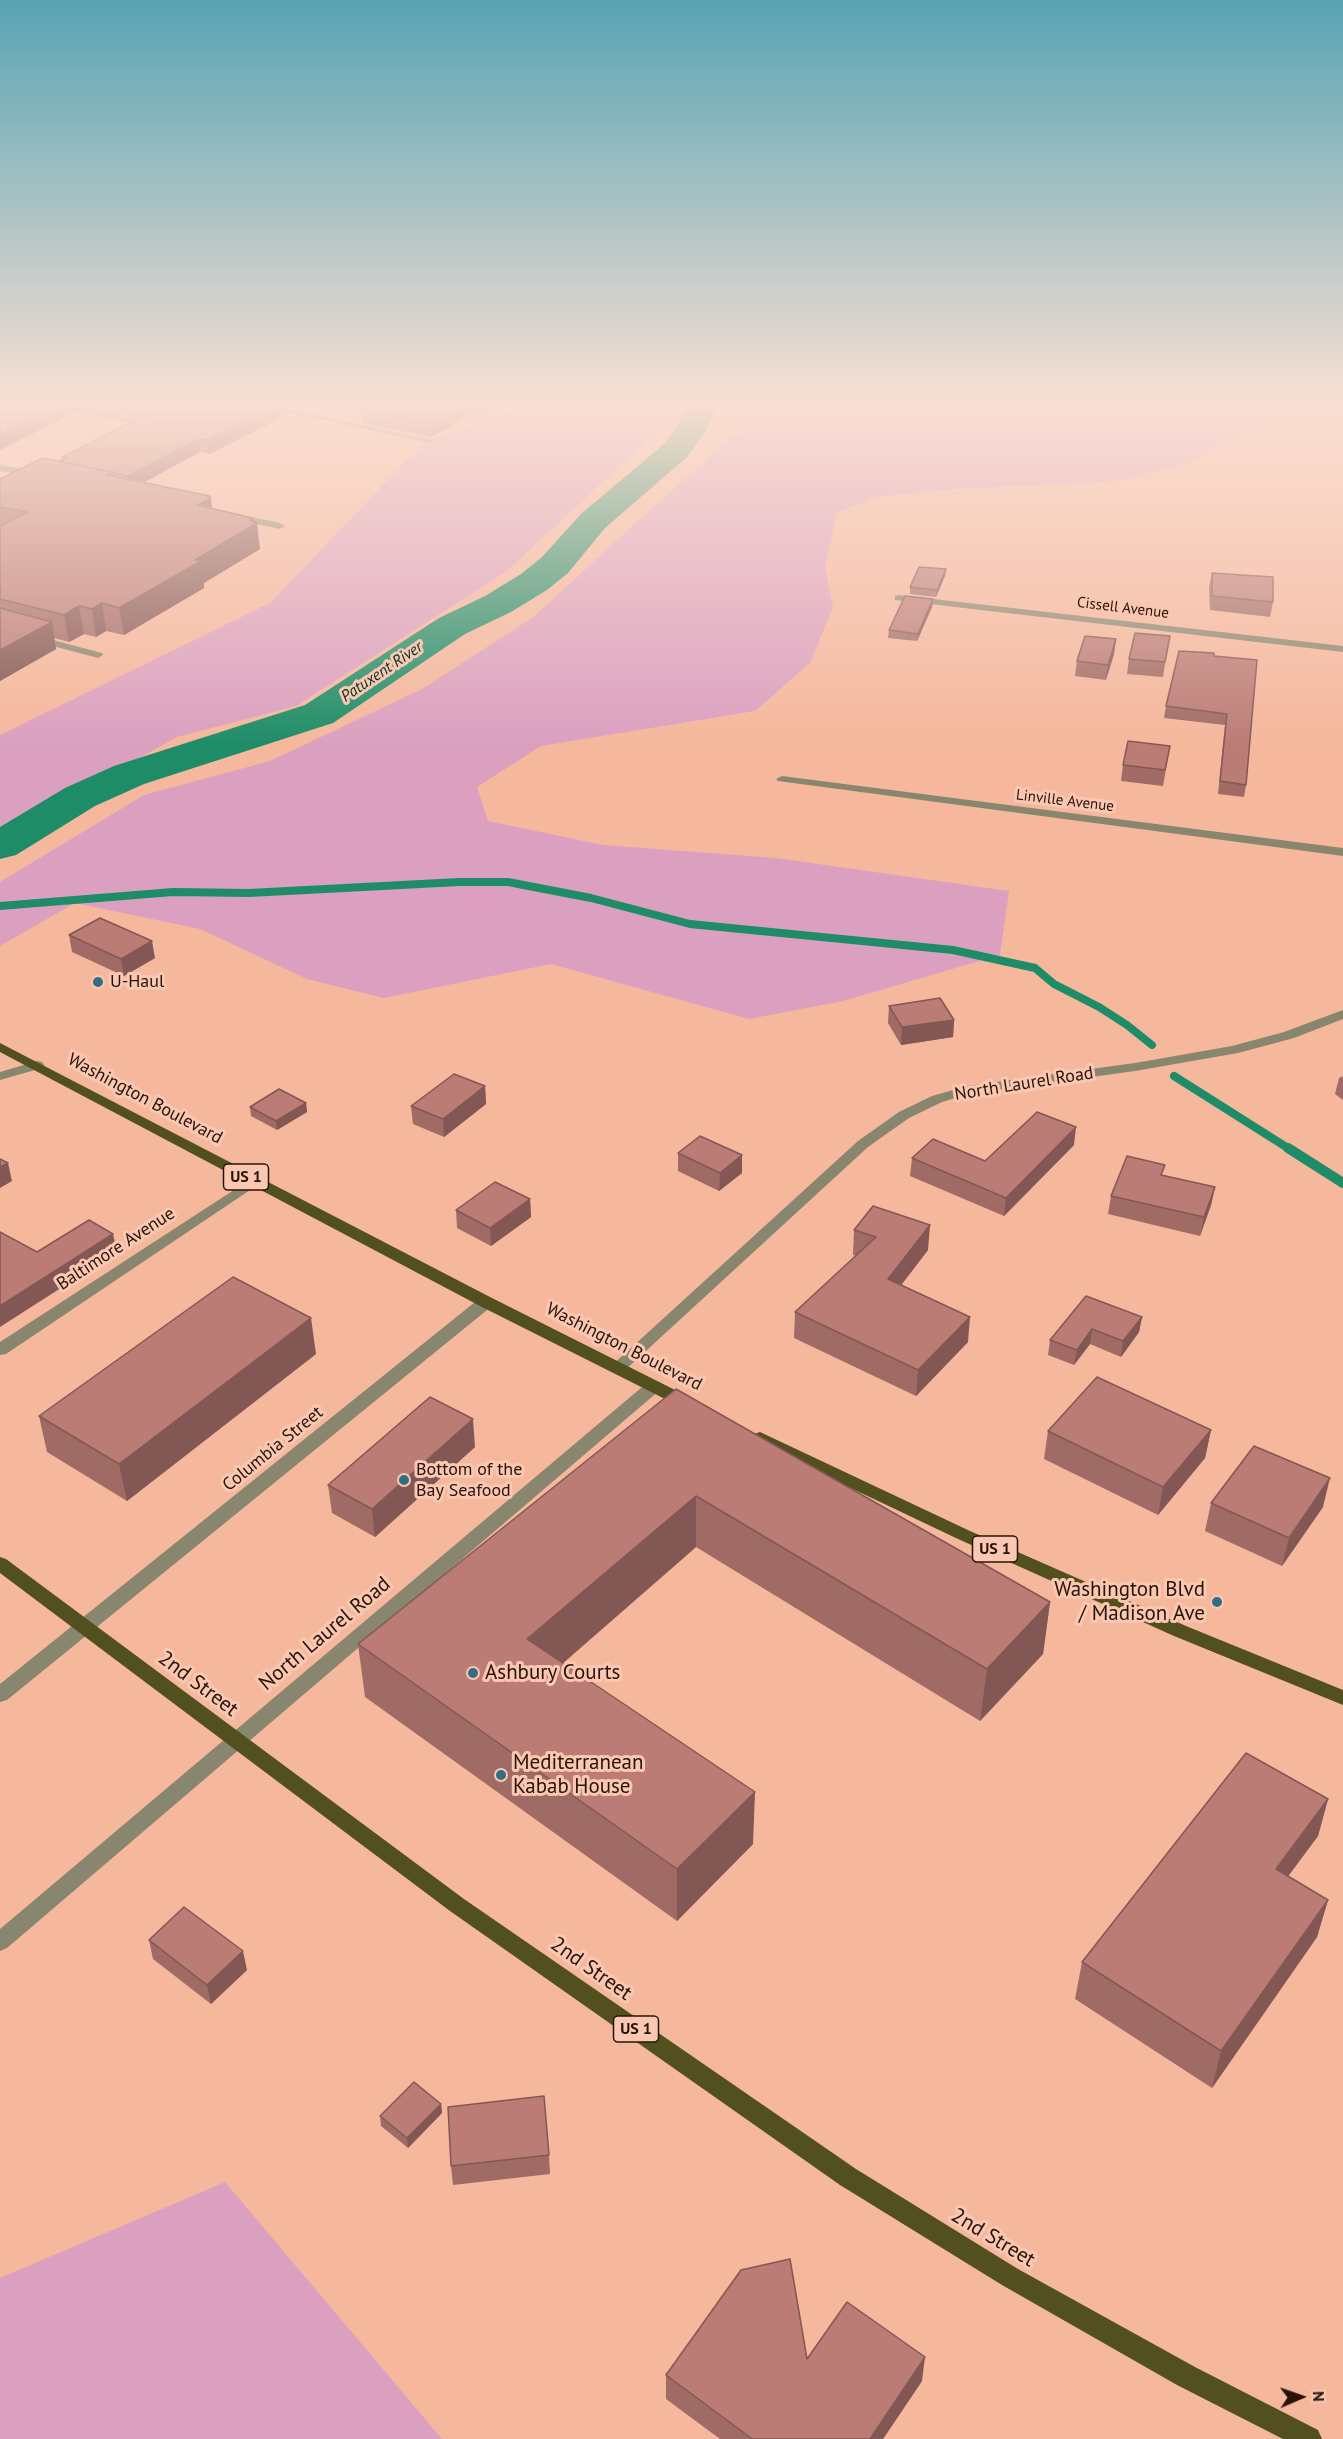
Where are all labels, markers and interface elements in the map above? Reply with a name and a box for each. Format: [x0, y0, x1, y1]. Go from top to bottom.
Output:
street label: Cissell Avenue [1076, 593, 1170, 623]
water label: Patuxent River [338, 638, 426, 706]
street label: Linville Avenue [1015, 786, 1115, 816]
place label: U-Haul [110, 971, 164, 993]
marker: U-Haul [91, 975, 105, 989]
street label: Washington Boulevard [64, 1049, 226, 1149]
street label: North Laurel Road [953, 1062, 1095, 1106]
road number: US 1 [224, 1164, 268, 1190]
street label: Baltimore Avenue [53, 1203, 179, 1295]
street label: Washington Boulevard [542, 1298, 706, 1396]
street label: Columbia Street [218, 1402, 328, 1496]
place label: Bottom of the Bay Seafood [416, 1459, 522, 1502]
marker: Bottom of the Bay Seafood [397, 1473, 411, 1487]
road number: US 1 [972, 1536, 1018, 1562]
street label: North Laurel Road [254, 1572, 396, 1696]
place label: Washington Blvd / Madison Ave [1054, 1577, 1205, 1627]
marker: Washington Blvd / Madison Ave [1210, 1595, 1224, 1609]
street label: 2nd Street [153, 1646, 243, 1722]
place label: Ashbury Courts [485, 1660, 620, 1686]
marker: Ashbury Courts [466, 1666, 480, 1680]
place label: Mediterranean Kabab House [513, 1750, 644, 1800]
marker: Mediterranean Kabab House [494, 1768, 508, 1782]
street label: 2nd Street [545, 1932, 637, 2006]
road number: US 1 [614, 2016, 658, 2042]
street label: 2nd Street [946, 2203, 1040, 2273]
north arrow [1271, 2367, 1331, 2427]
text: N [1309, 2391, 1329, 2402]

